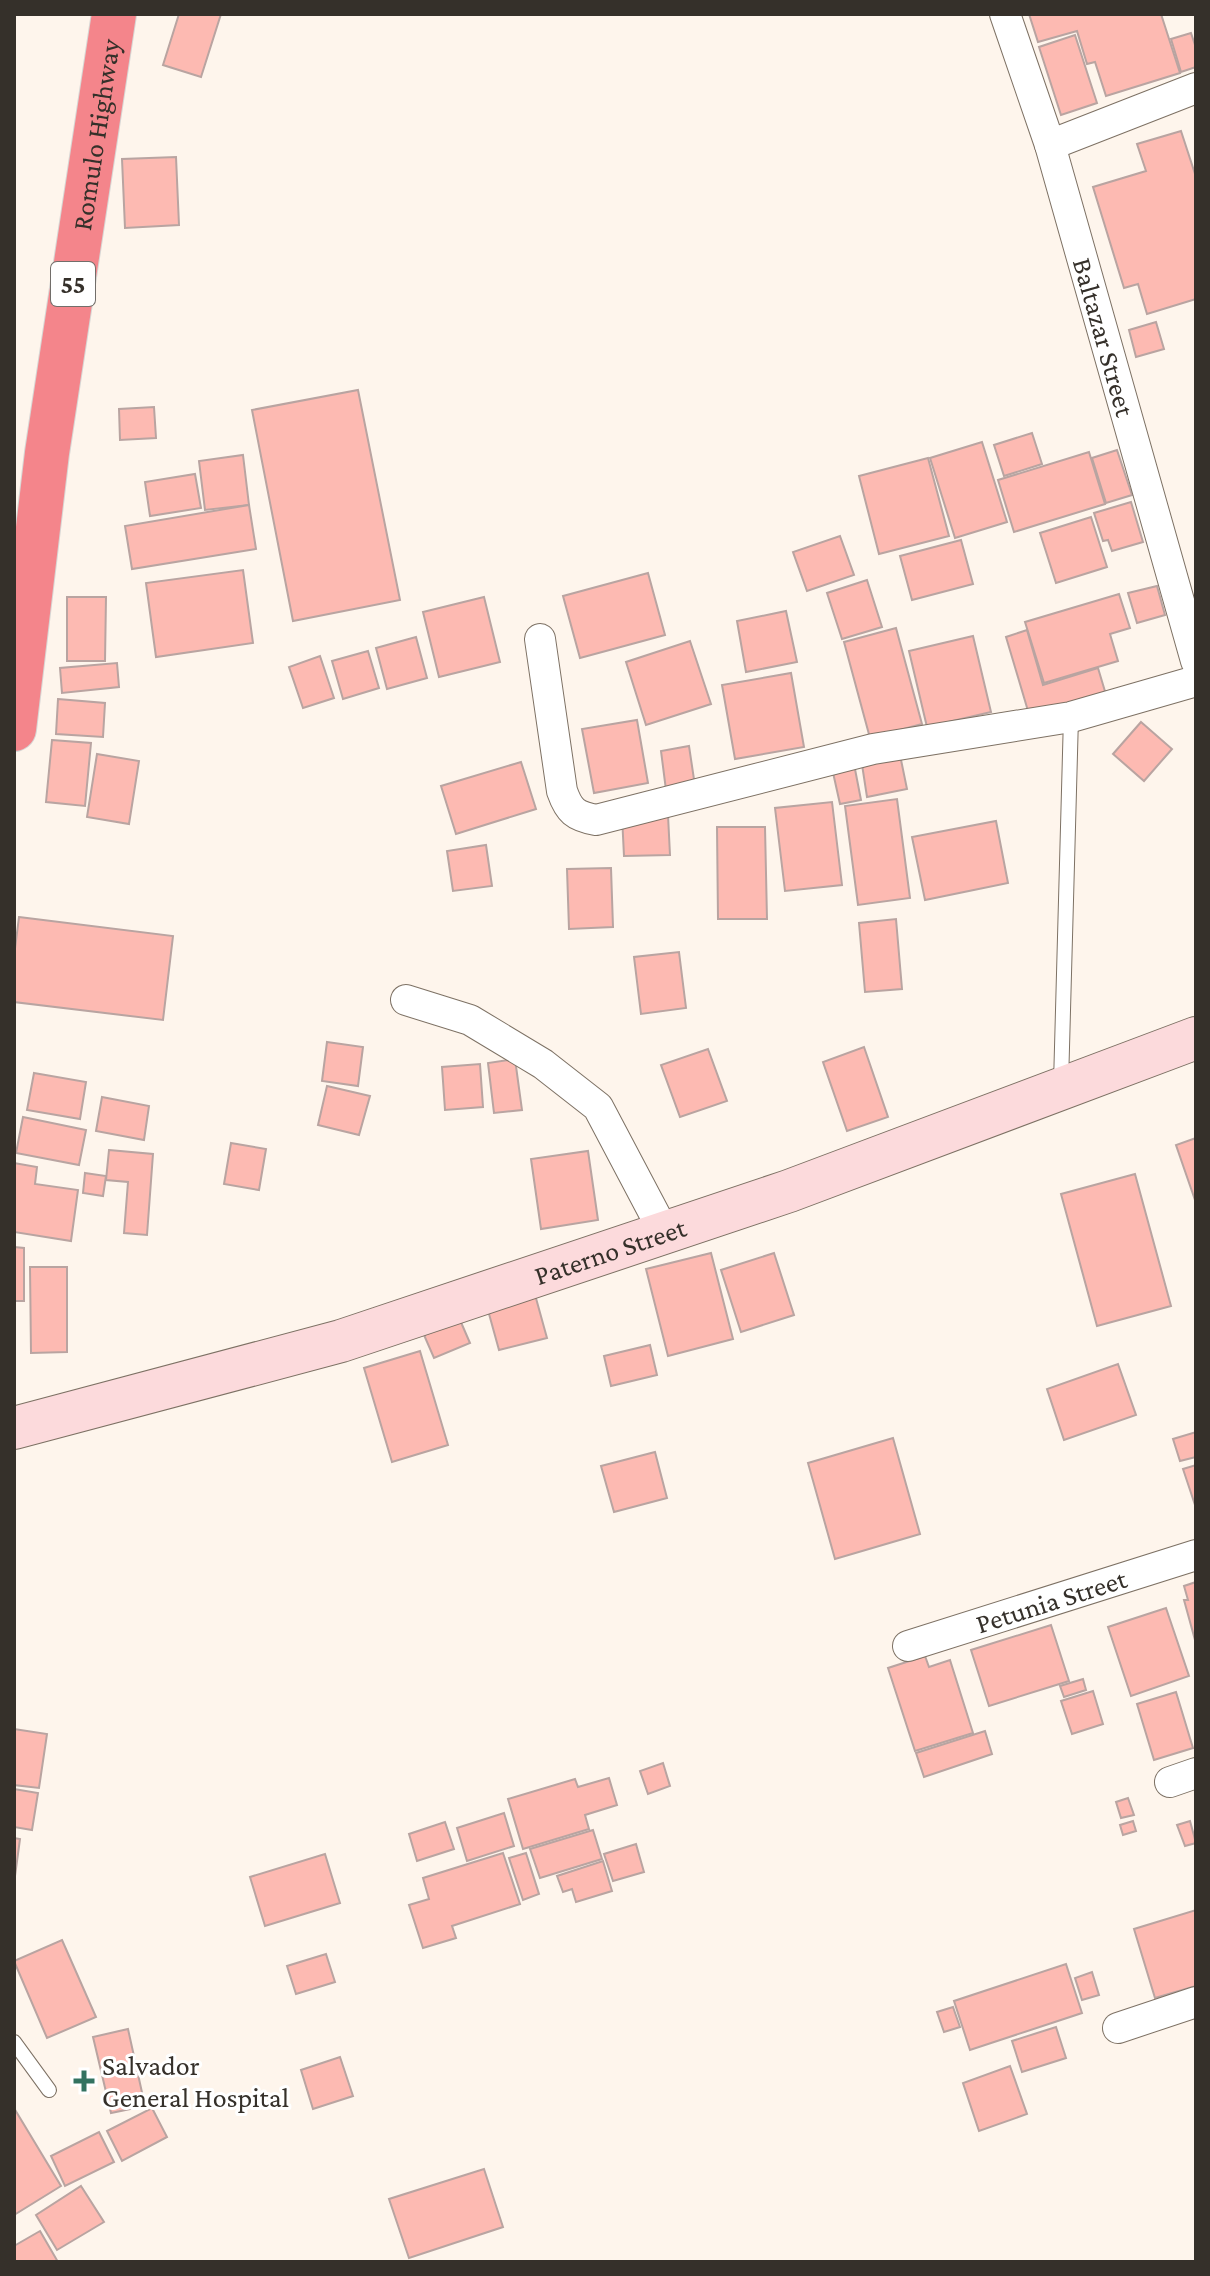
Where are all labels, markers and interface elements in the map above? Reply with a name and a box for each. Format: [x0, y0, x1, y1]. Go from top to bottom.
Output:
street label: Romulo Highway [66, 36, 126, 233]
street label: Baltazar Street [1067, 254, 1142, 421]
road number: 55 [51, 262, 95, 306]
street label: Paterno Street [530, 1211, 690, 1291]
street label: Petunia Street [972, 1562, 1131, 1639]
place label: Salvador General Hospital [102, 2050, 289, 2113]
marker: Salvador General Hospital [73, 2070, 95, 2092]

